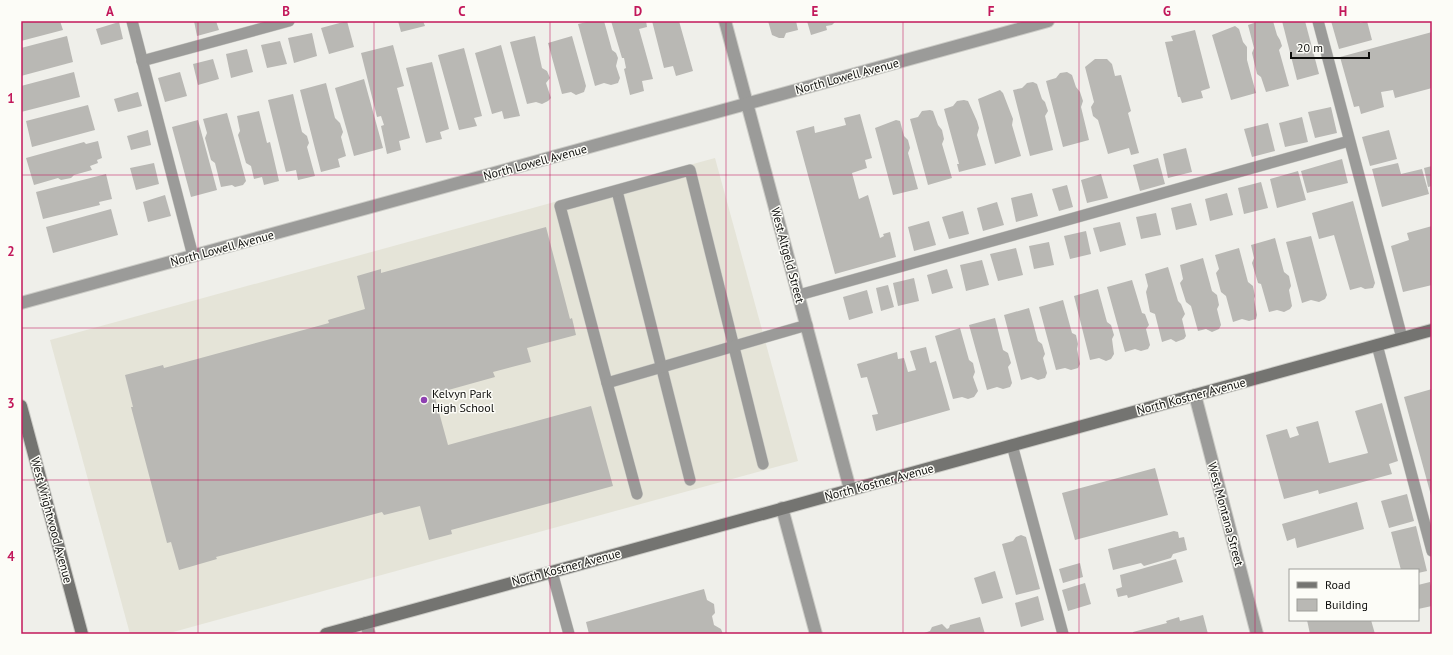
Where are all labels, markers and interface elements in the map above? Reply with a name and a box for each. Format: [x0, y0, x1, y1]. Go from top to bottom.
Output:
text: A [106, 3, 114, 20]
text: B [282, 3, 290, 20]
text: C [458, 3, 466, 20]
text: D [634, 3, 642, 20]
text: E [812, 3, 819, 20]
text: F [988, 3, 995, 20]
text: G [1163, 3, 1171, 20]
text: H [1339, 3, 1347, 20]
scale bar [1291, 34, 1369, 60]
text: 20 m [1297, 40, 1323, 55]
street label: North Lowell Avenue [794, 55, 900, 97]
text: 1 [7, 90, 15, 107]
street label: North Lowell Avenue [482, 141, 588, 183]
street label: West Altgeld Street [768, 206, 808, 304]
street label: North Lowell Avenue [169, 227, 275, 269]
text: 2 [7, 243, 15, 260]
street label: North Kostner Avenue [1135, 374, 1247, 418]
place label: Kelvyn Park High School [432, 386, 495, 415]
text: 3 [7, 395, 15, 412]
marker: Kelvyn Park High School [419, 395, 429, 405]
street label: West Wrightwood Avenue [28, 455, 76, 585]
street label: North Kostner Avenue [823, 460, 935, 504]
street label: West Montana Street [1205, 461, 1247, 567]
street label: North Kostner Avenue [510, 545, 622, 589]
text: 4 [7, 548, 15, 565]
legend [1289, 569, 1419, 621]
text: Road [1325, 577, 1350, 592]
text: Building [1325, 597, 1368, 612]

